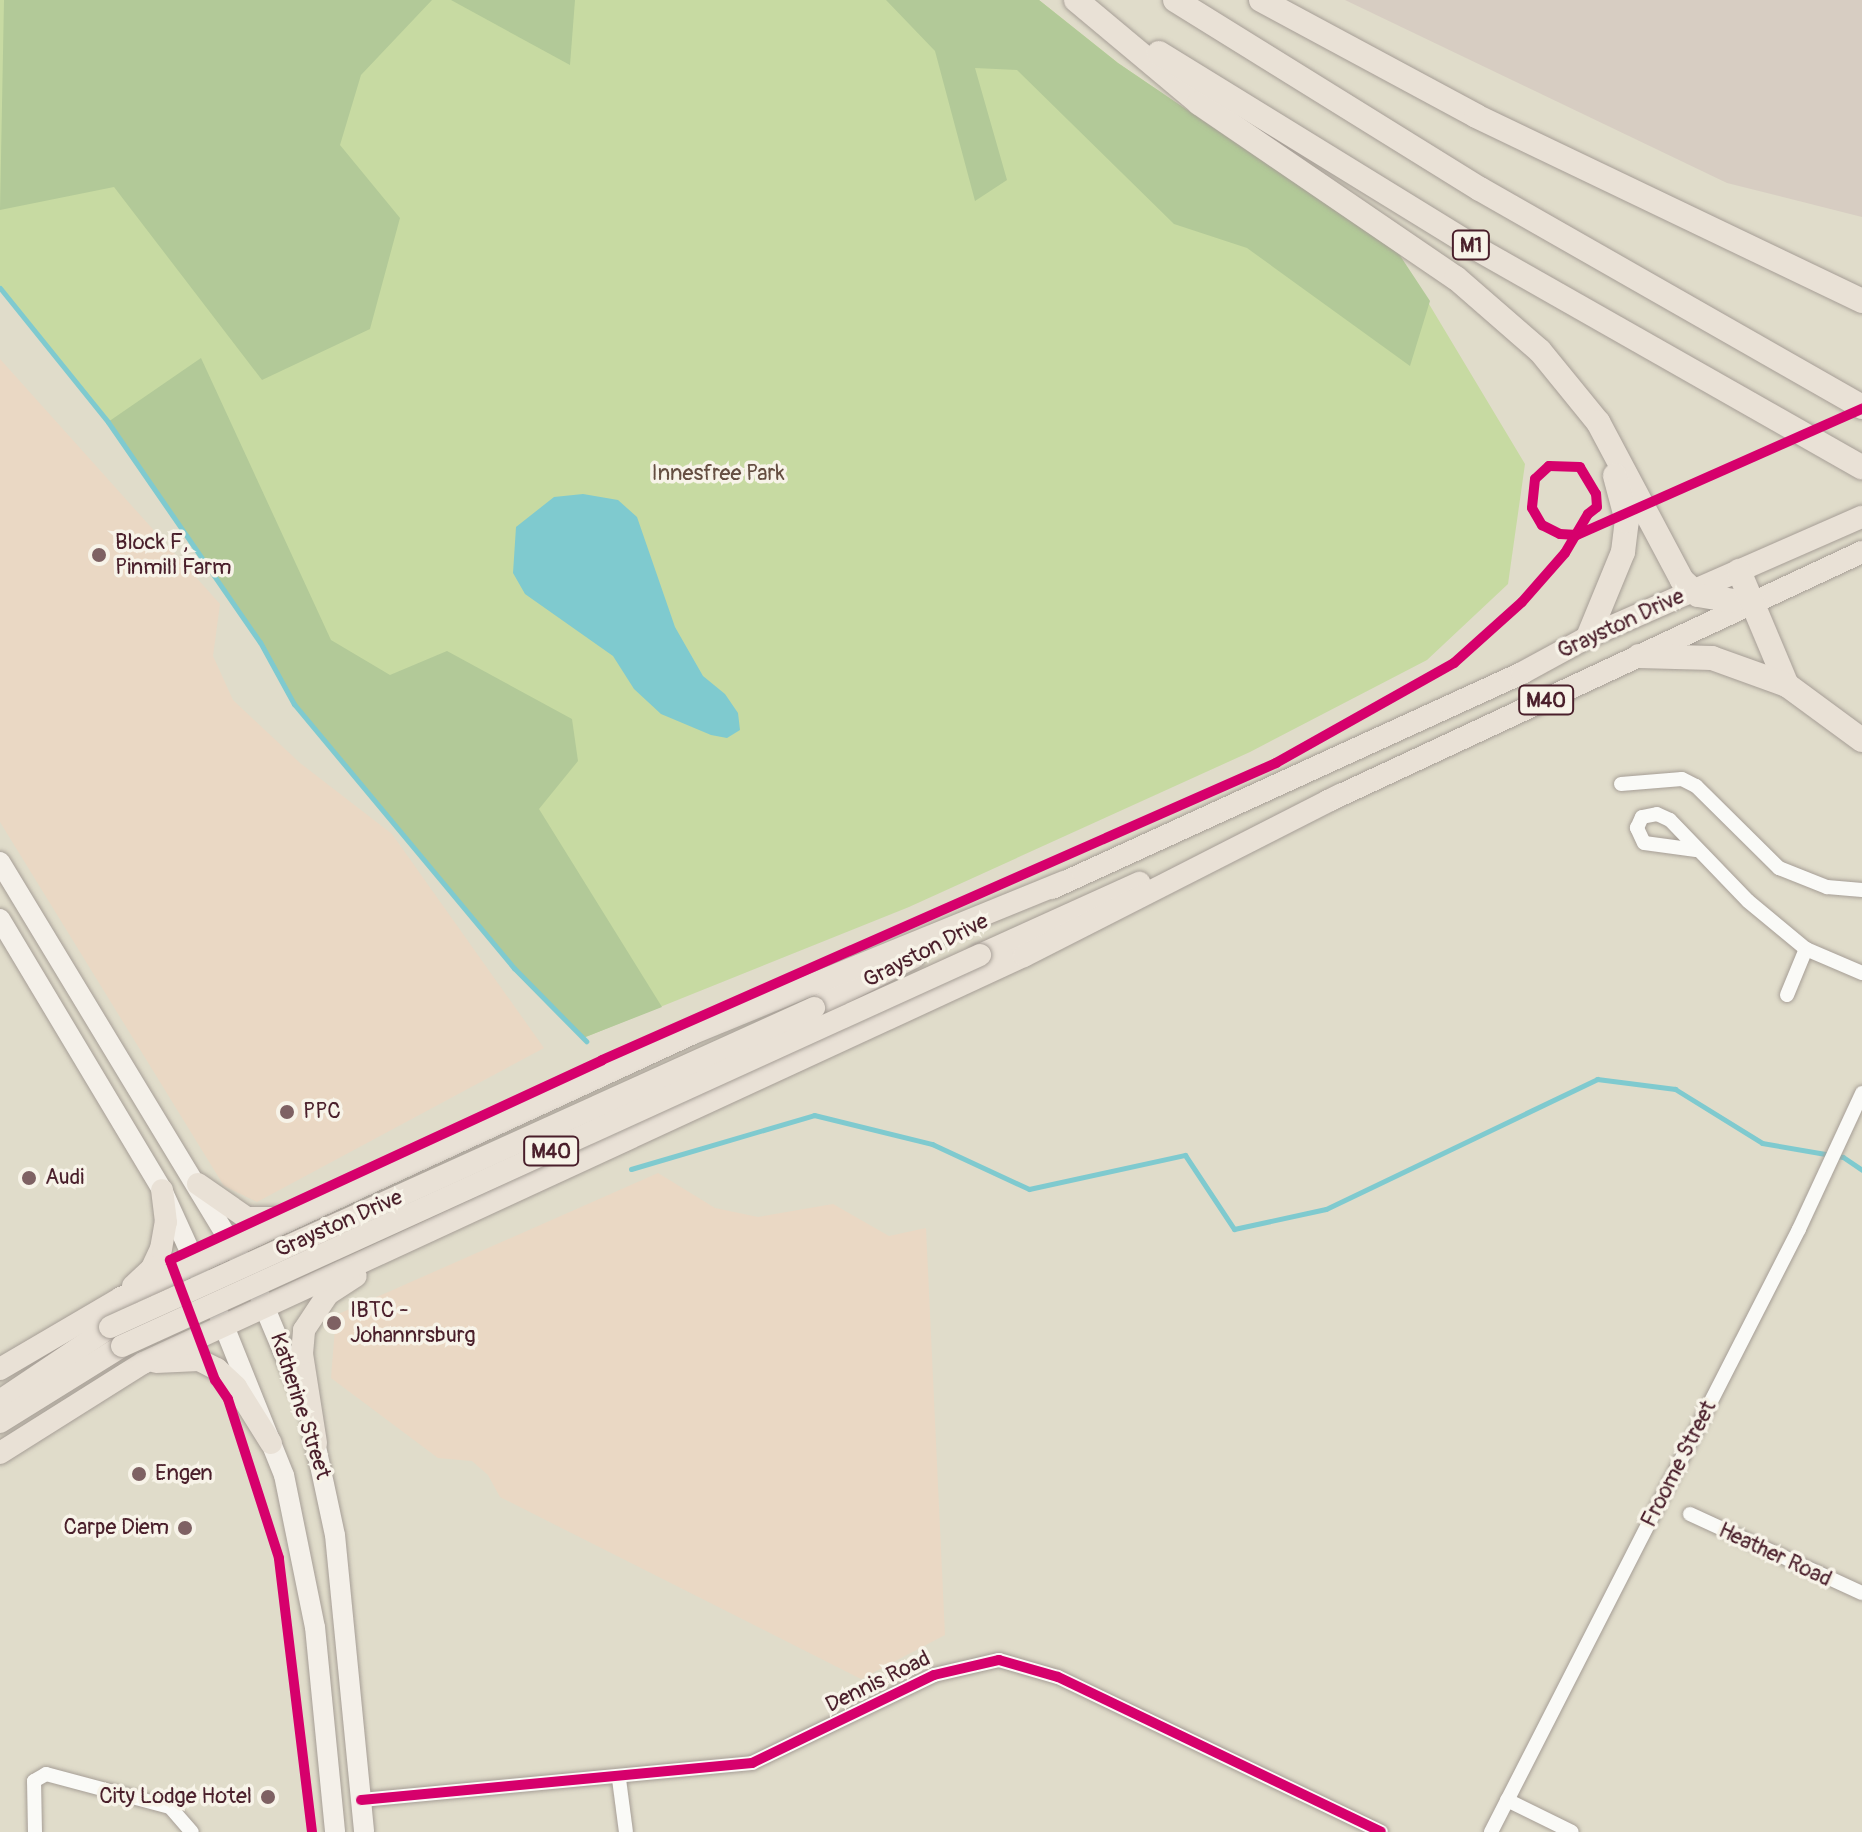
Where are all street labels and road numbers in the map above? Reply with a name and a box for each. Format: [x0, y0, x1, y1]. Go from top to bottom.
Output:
road number: M1 [1451, 229, 1491, 261]
street label: Grayston Drive [1554, 583, 1688, 665]
road number: M40 [1518, 684, 1574, 716]
street label: Grayston Drive [859, 908, 993, 994]
road number: M40 [523, 1135, 579, 1167]
street label: Grayston Drive [271, 1184, 407, 1264]
street label: Katherine Street [264, 1330, 336, 1482]
street label: Froome Street [1636, 1396, 1722, 1532]
street label: Heather Road [1714, 1517, 1836, 1593]
street label: Dennis Road [821, 1645, 935, 1719]

